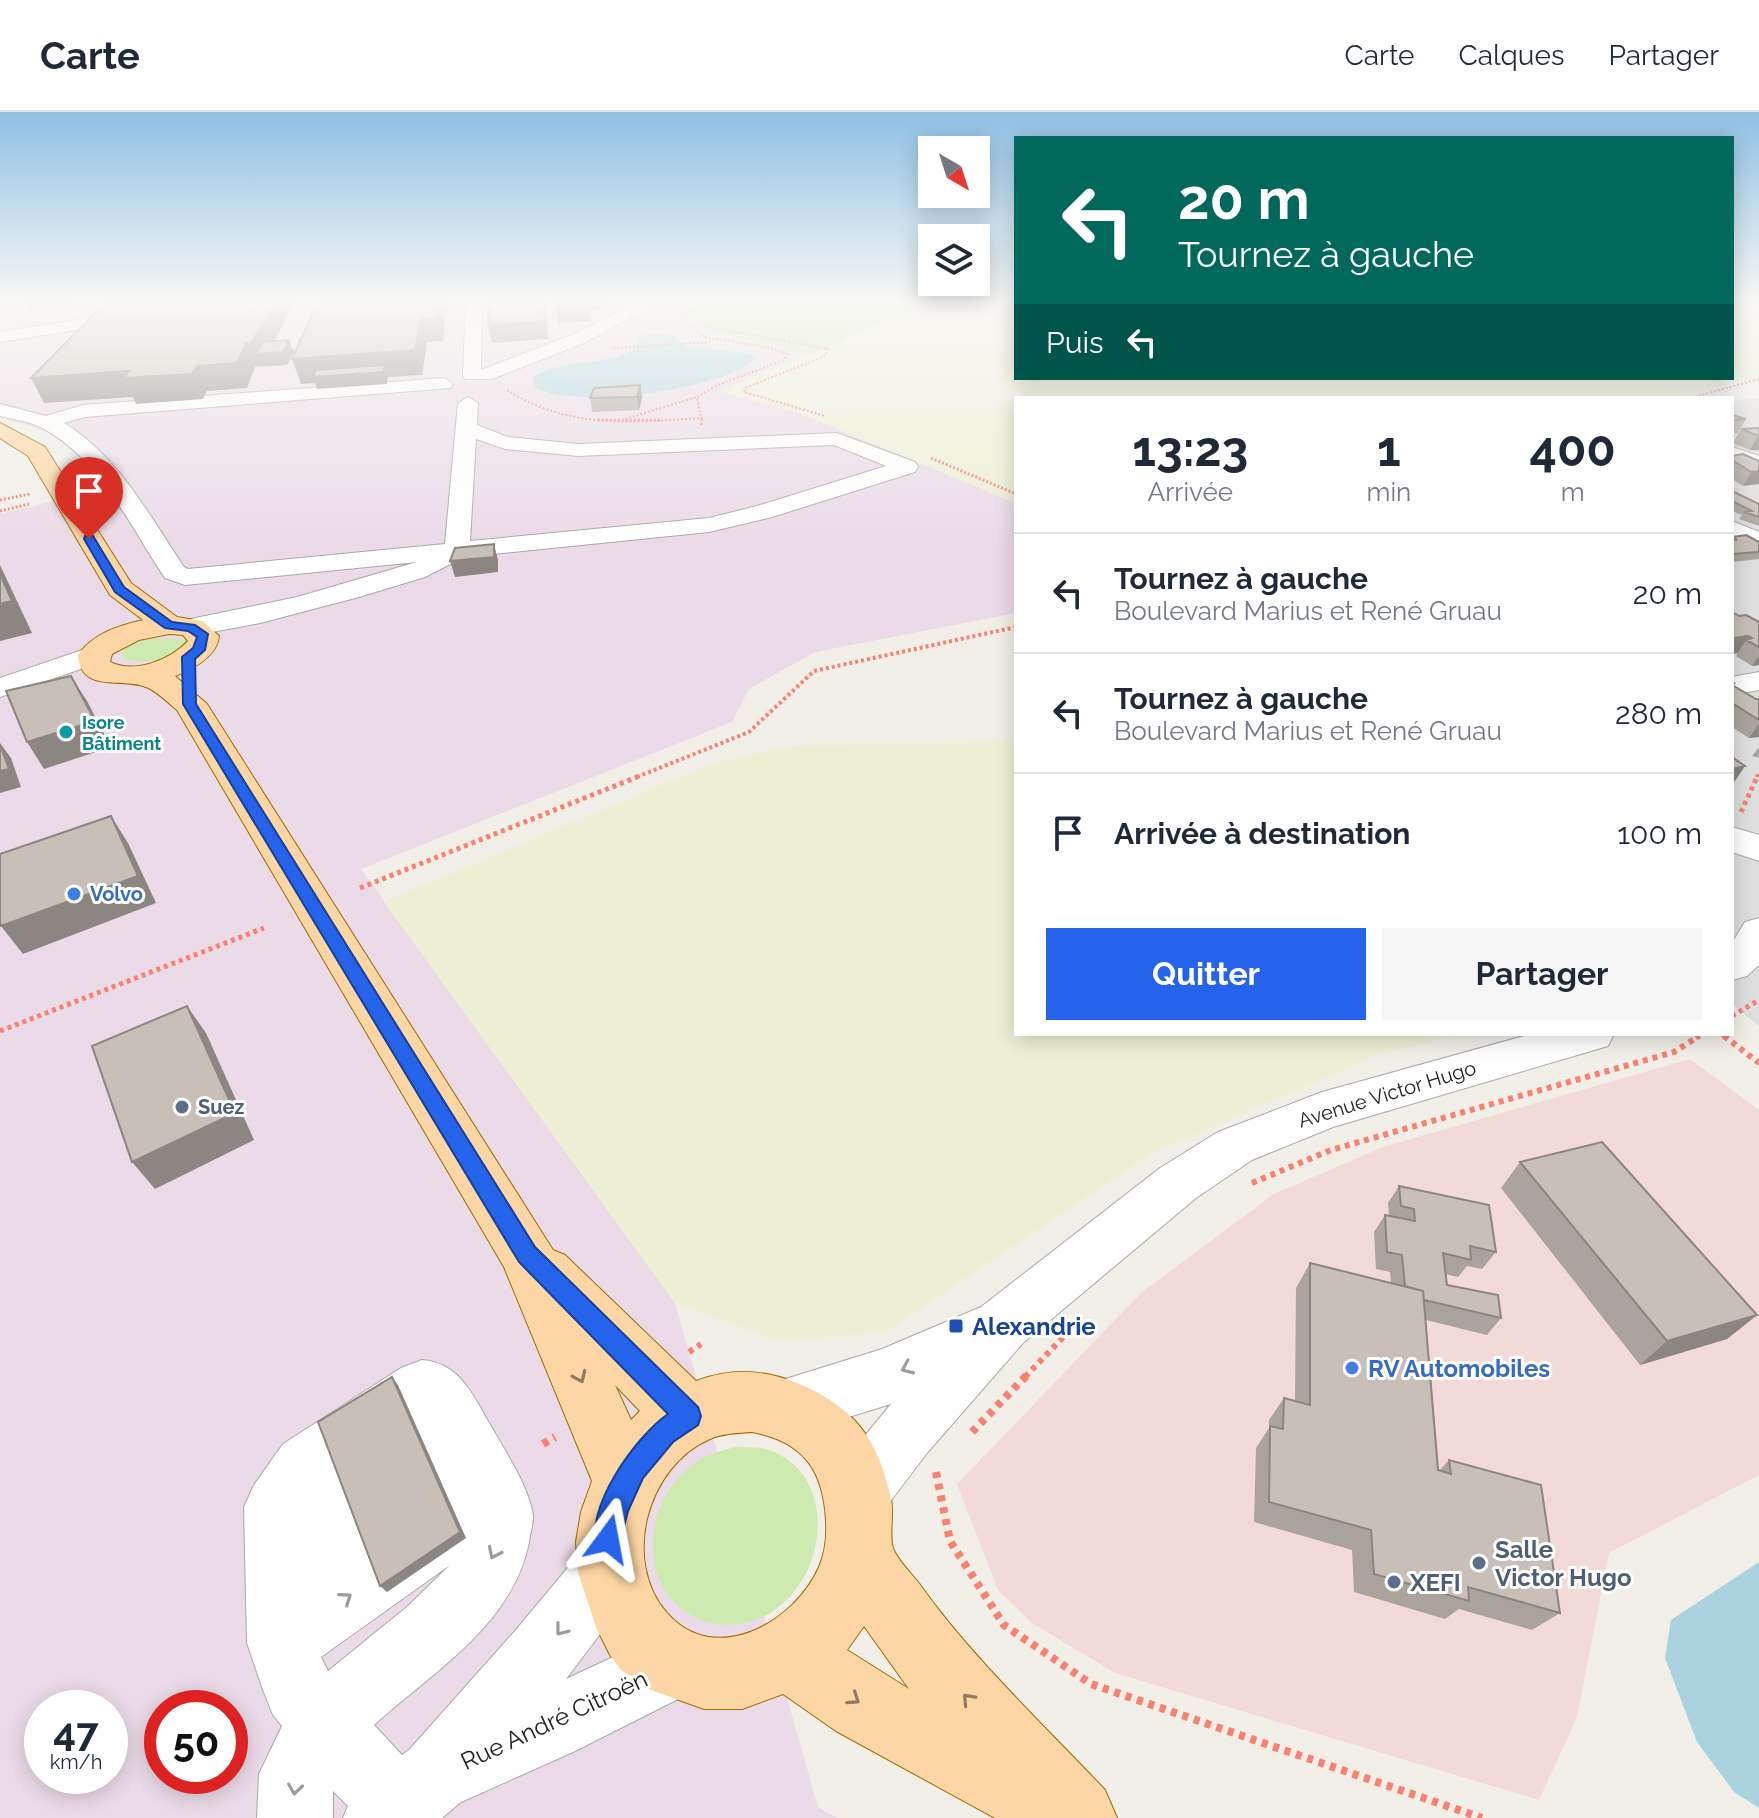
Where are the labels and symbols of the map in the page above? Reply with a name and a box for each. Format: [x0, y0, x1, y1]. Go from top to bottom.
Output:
north arrow [918, 136, 990, 208]
pin [55, 457, 123, 539]
place label: Isore Bâtiment [82, 712, 161, 754]
marker: Isore Bâtiment [57, 723, 75, 741]
place label: Volvo [90, 882, 143, 906]
marker: Volvo [65, 885, 83, 903]
street label: Avenue Victor Hugo [1295, 1056, 1479, 1132]
place label: Suez [198, 1095, 244, 1119]
marker: Suez [173, 1098, 191, 1116]
place label: Alexandrie [972, 1312, 1096, 1341]
marker: Alexandrie [947, 1317, 965, 1335]
place label: RV Automobiles [1368, 1354, 1550, 1383]
one-way arrow [901, 1359, 915, 1375]
marker: RV Automobiles [1343, 1359, 1361, 1377]
one-way arrow [571, 1369, 587, 1383]
position arrow [566, 1497, 650, 1581]
place label: Salle Victor Hugo [1495, 1535, 1631, 1592]
one-way arrow [488, 1545, 504, 1559]
marker: Salle Victor Hugo [1470, 1554, 1488, 1572]
place label: XEFI [1409, 1568, 1461, 1597]
marker: XEFI [1385, 1573, 1403, 1591]
one-way arrow [337, 1594, 351, 1608]
one-way arrow [556, 1621, 571, 1635]
street label: Rue André Citroën [456, 1664, 652, 1776]
one-way arrow [845, 1689, 860, 1704]
speed limit sign: 50 [144, 1690, 248, 1794]
one-way arrow [963, 1693, 977, 1708]
one-way arrow [287, 1782, 304, 1796]

